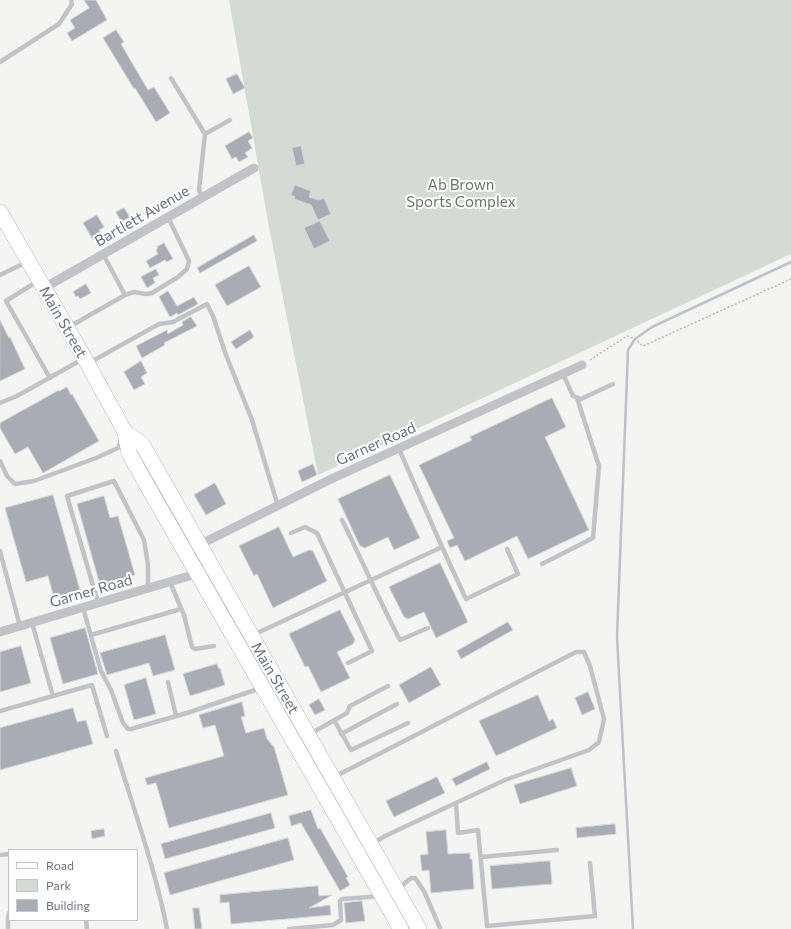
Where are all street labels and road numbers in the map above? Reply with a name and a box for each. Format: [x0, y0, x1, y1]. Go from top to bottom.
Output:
street label: Bartlett Avenue [91, 182, 193, 250]
street label: Main Street [35, 283, 91, 361]
street label: Garner Road [333, 418, 419, 470]
street label: Garner Road [48, 571, 134, 611]
street label: Main Street [247, 639, 303, 717]

